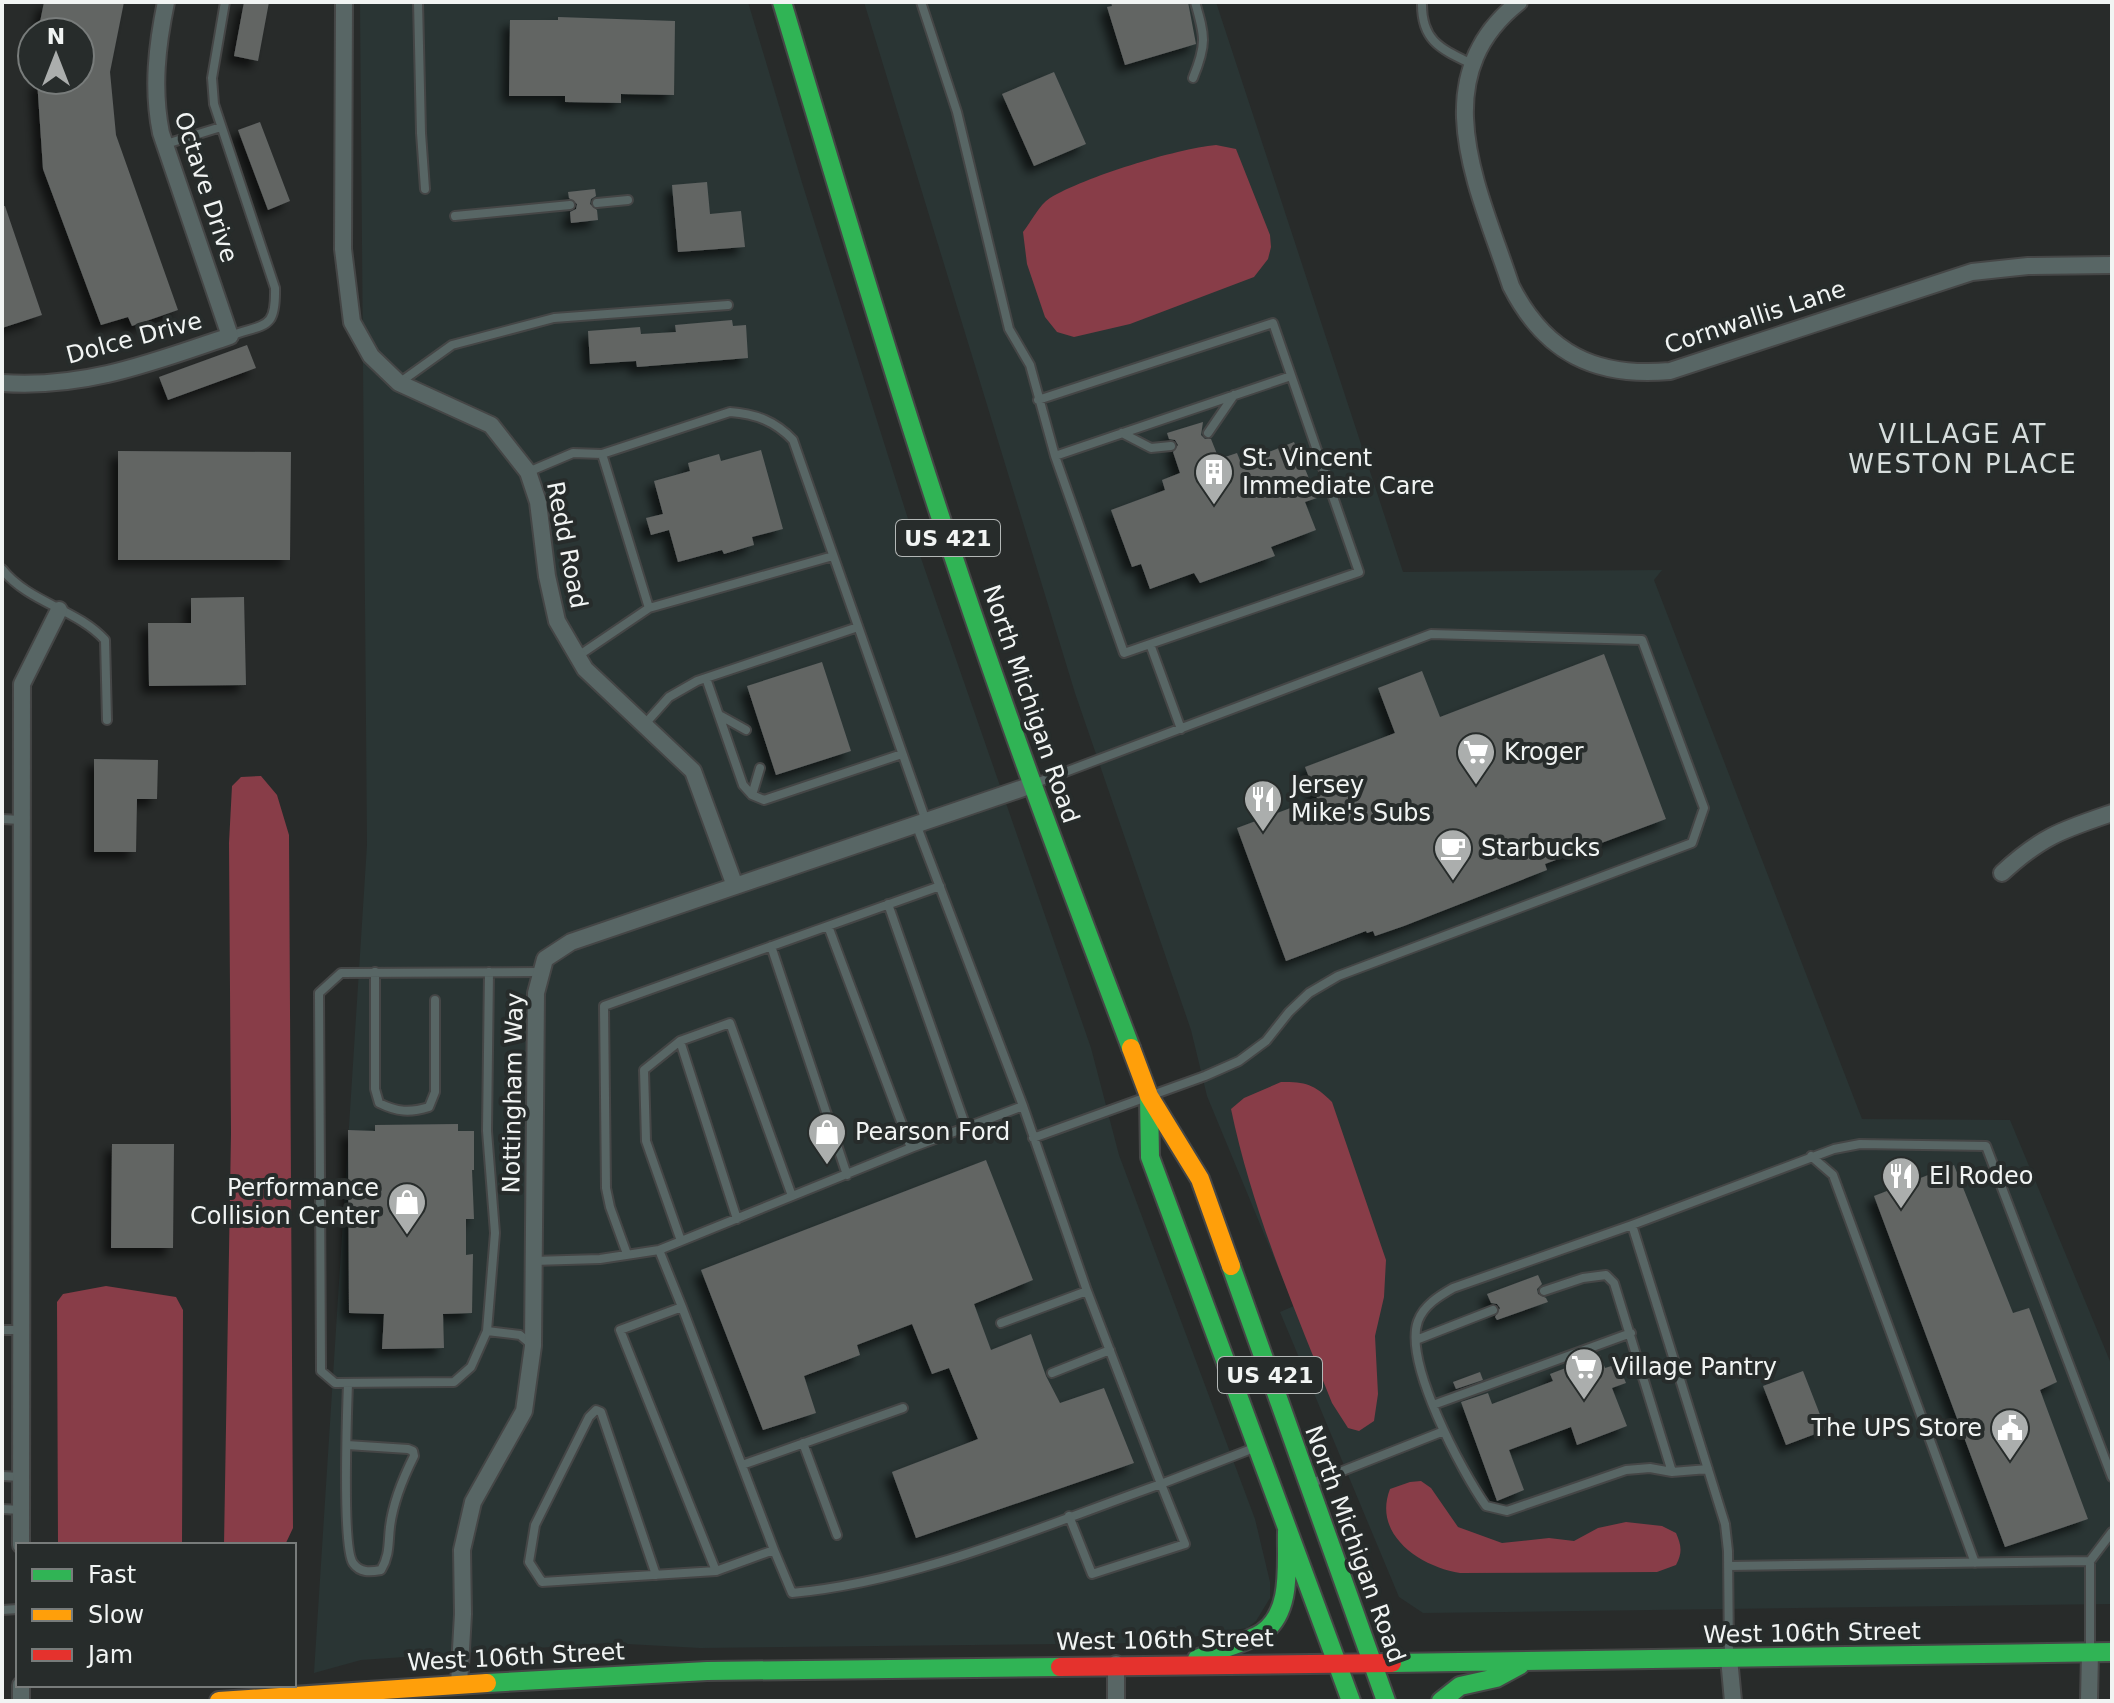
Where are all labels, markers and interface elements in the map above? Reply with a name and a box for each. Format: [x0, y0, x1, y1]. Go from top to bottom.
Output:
north arrow [16, 16, 96, 96]
text: N [47, 24, 65, 49]
street label: Octave Drive [168, 108, 244, 266]
street label: Cornwallis Lane [1661, 275, 1849, 359]
street label: Dolce Drive [63, 306, 205, 370]
district label: VILLAGE AT WESTON PLACE [1848, 419, 2078, 479]
place label: St. Vincent Immediate Care [1242, 444, 1435, 500]
building icon: St. Vincent Immediate Care [1193, 451, 1235, 506]
street label: Redd Road [541, 479, 593, 611]
road number: US 421 [896, 520, 1000, 556]
street label: North Michigan Road [977, 581, 1085, 827]
supermarket icon: Kroger [1455, 731, 1497, 786]
place label: Kroger [1504, 738, 1584, 766]
place label: Jersey Mike's Subs [1289, 771, 1431, 827]
restaurant icon: Jersey Mike's Subs [1242, 778, 1284, 833]
cafe icon: Starbucks [1432, 827, 1474, 882]
place label: Starbucks [1481, 834, 1600, 862]
street label: Nottingham Way [497, 992, 529, 1194]
shop icon: Pearson Ford [806, 1111, 848, 1166]
place label: Pearson Ford [855, 1118, 1010, 1146]
restaurant icon: El Rodeo [1880, 1155, 1922, 1210]
place label: El Rodeo [1929, 1162, 2033, 1190]
place label: Performance Collision Center [190, 1174, 379, 1230]
shop icon: Performance Collision Center [386, 1181, 428, 1236]
supermarket icon: Village Pantry [1563, 1346, 1605, 1401]
place label: Village Pantry [1612, 1353, 1777, 1381]
road number: US 421 [1218, 1357, 1322, 1393]
public building icon: The UPS Store [1989, 1407, 2031, 1462]
place label: The UPS Store [1810, 1414, 1982, 1442]
street label: North Michigan Road [1299, 1422, 1411, 1666]
legend [16, 1543, 296, 1687]
text: Fast [88, 1561, 136, 1589]
text: Slow [88, 1601, 144, 1629]
street label: West 106th Street [1703, 1617, 1921, 1649]
street label: West 106th Street [1056, 1624, 1274, 1656]
street label: West 106th Street [407, 1637, 625, 1677]
text: Jam [86, 1641, 133, 1669]

